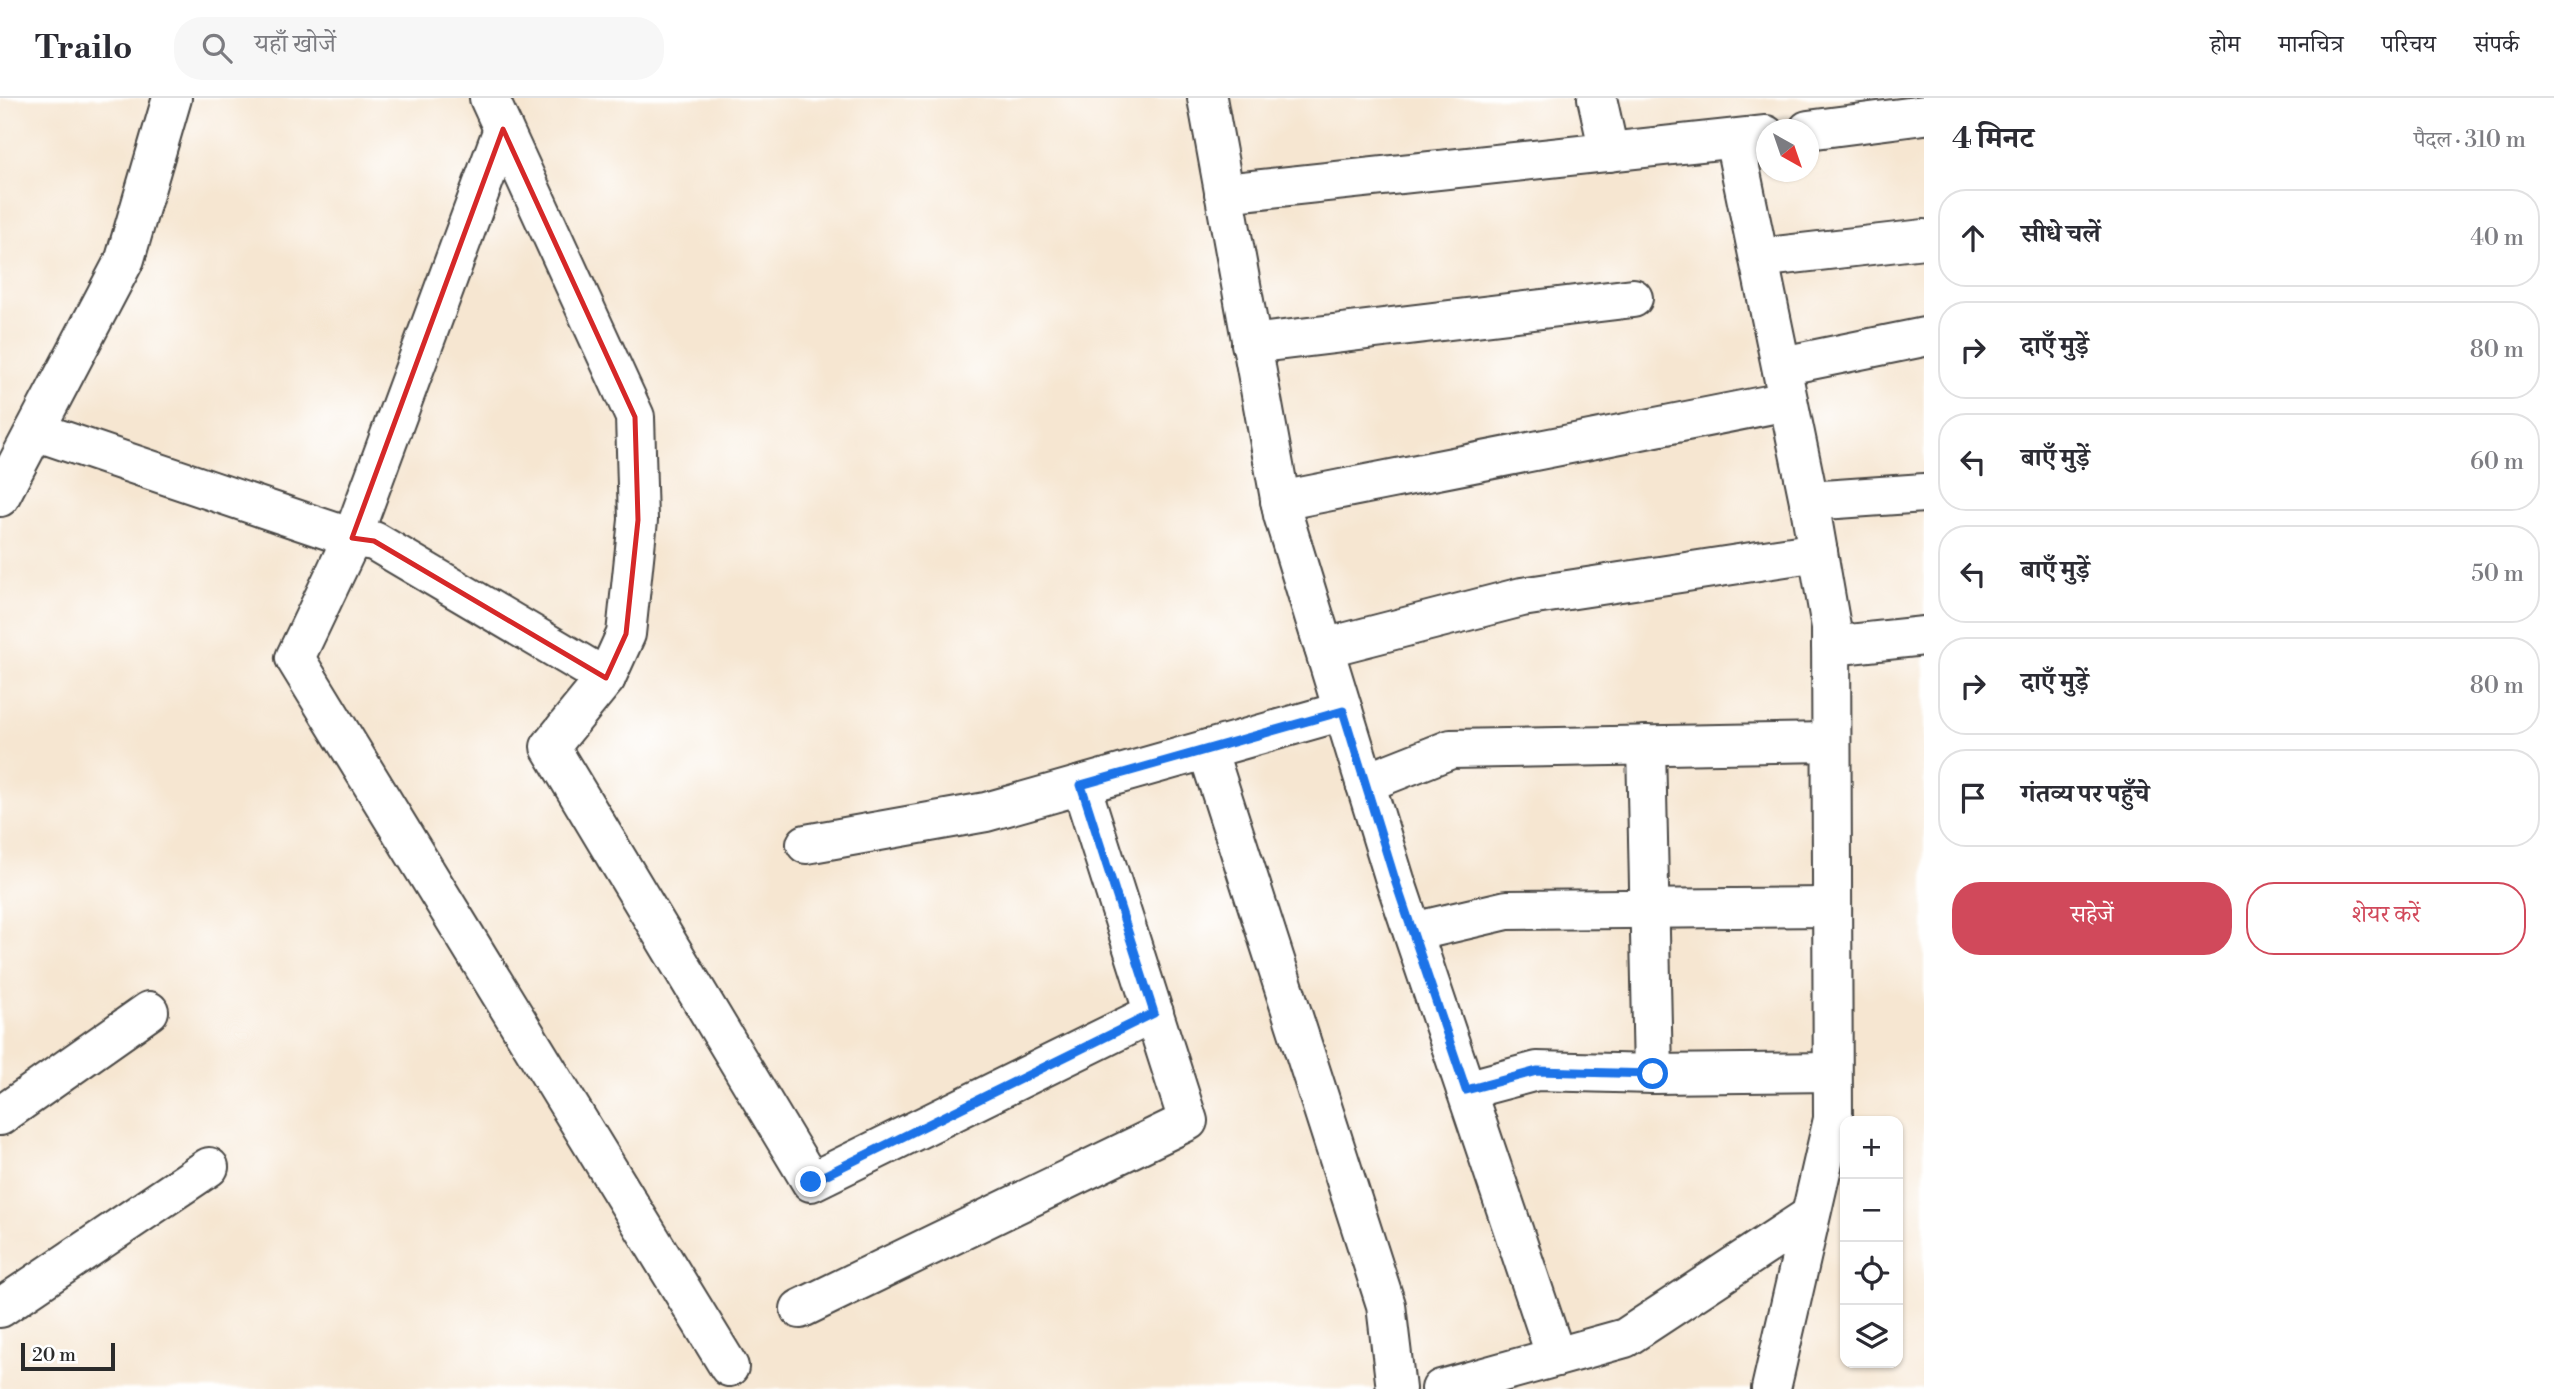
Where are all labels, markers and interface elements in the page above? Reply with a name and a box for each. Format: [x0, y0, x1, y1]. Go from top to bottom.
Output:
search box [174, 17, 664, 80]
text: Trailo [35, 28, 132, 69]
text: यहाँ खोजें [254, 28, 336, 60]
icon: search [198, 29, 236, 67]
text: होम [2210, 30, 2240, 60]
text: मानचित्र [2278, 30, 2344, 60]
text: परिचय [2382, 30, 2436, 60]
text: संपर्क [2474, 30, 2519, 60]
north arrow [1756, 119, 1819, 182]
text: 4 मिनट [1952, 120, 2034, 158]
text: पैदल · 310 m [2414, 126, 2526, 154]
text: सीधे चलें [2021, 218, 2101, 250]
icon: ahead [1954, 219, 1992, 257]
text: 40 m [2470, 224, 2524, 252]
text: दाएँ मुड़ें [2021, 330, 2089, 362]
icon: right [1954, 331, 1992, 369]
text: 80 m [2470, 336, 2524, 364]
text: बाएँ मुड़ें [2021, 442, 2090, 474]
icon: left [1954, 443, 1992, 481]
text: 60 m [2470, 448, 2524, 476]
text: बाएँ मुड़ें [2021, 554, 2090, 586]
icon: left [1954, 555, 1992, 593]
text: 50 m [2471, 560, 2524, 588]
text: दाएँ मुड़ें [2021, 666, 2089, 698]
icon: right [1954, 667, 1992, 705]
text: 80 m [2470, 672, 2524, 700]
text: गंतव्य पर पहुँचे [2021, 778, 2150, 810]
icon: arrive [1954, 779, 1992, 817]
button: सहेजें [1952, 882, 2232, 955]
button: शेयर करें [2246, 882, 2526, 955]
route start [1637, 1058, 1668, 1089]
map controls [1840, 1116, 1903, 1368]
button: + [1840, 1116, 1903, 1179]
route end [795, 1166, 826, 1197]
button: − [1840, 1179, 1903, 1242]
button: locate [1840, 1242, 1903, 1305]
button: layers [1840, 1305, 1903, 1368]
scale bar [21, 1340, 116, 1372]
text: 20 m [32, 1343, 76, 1367]

